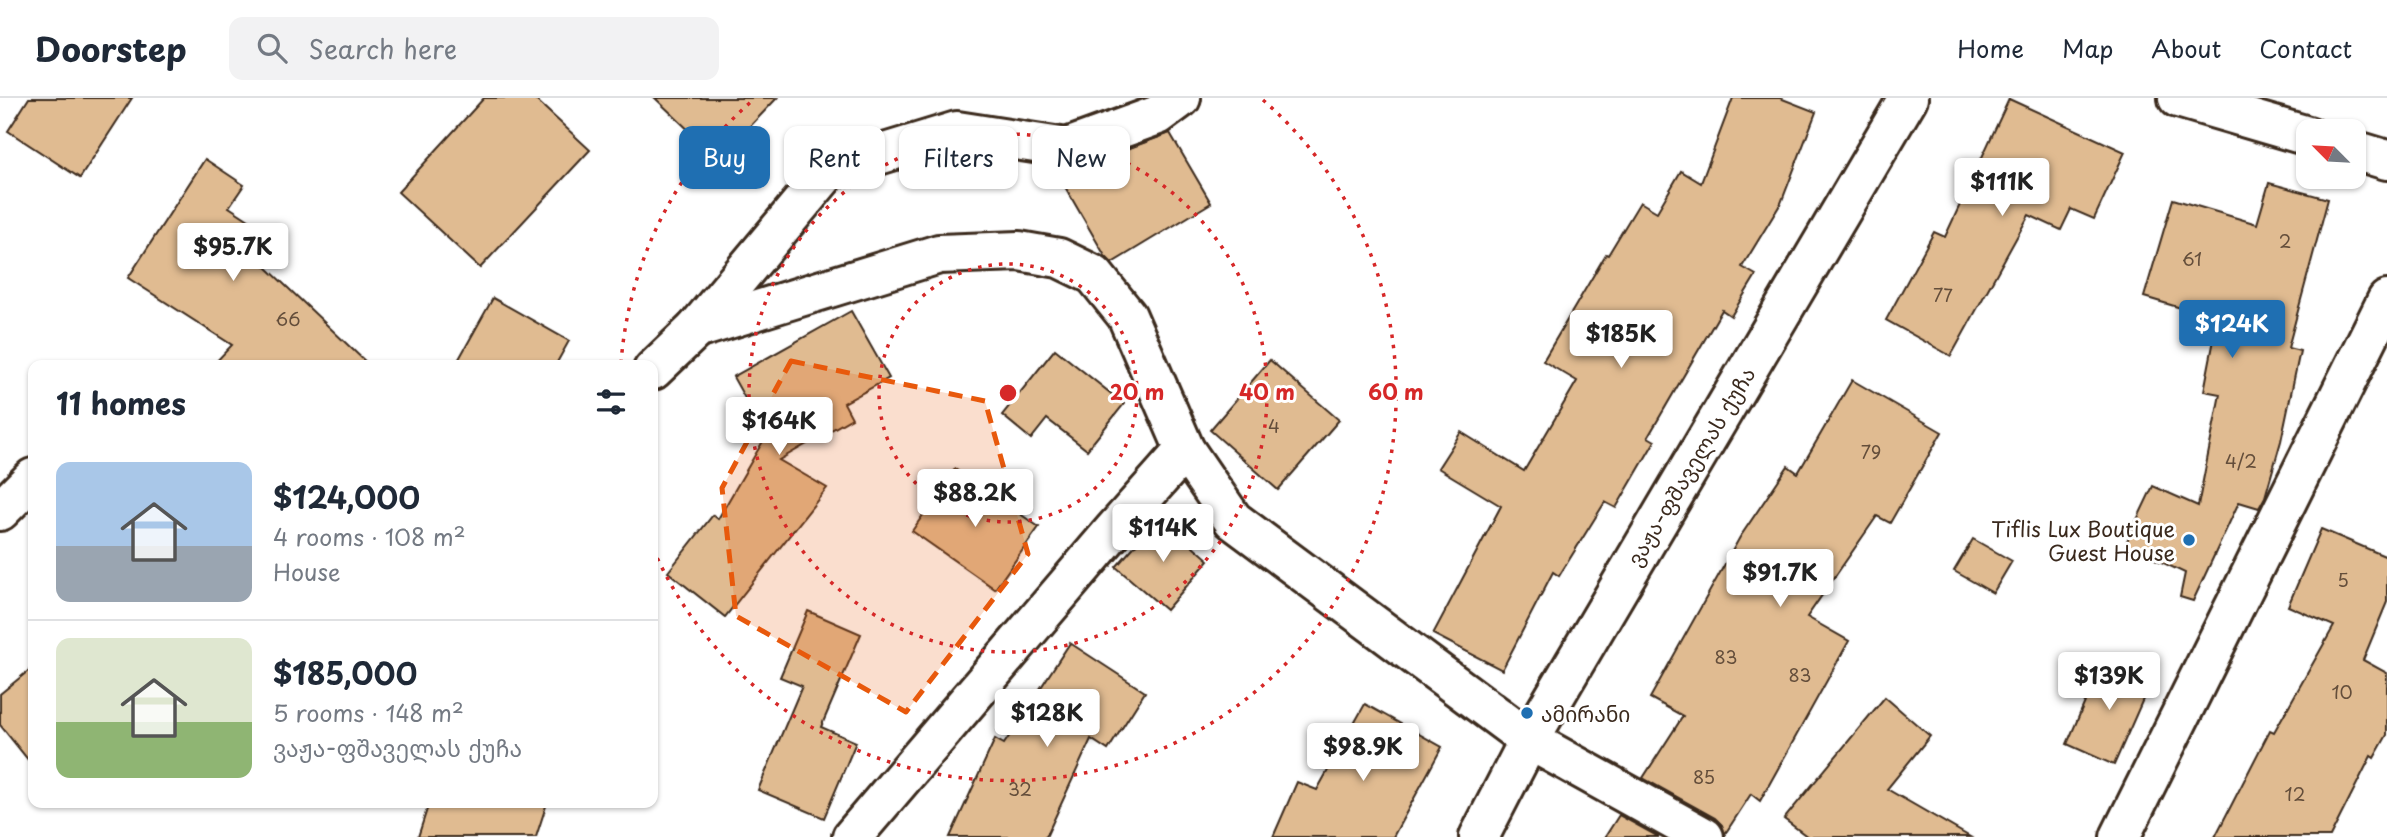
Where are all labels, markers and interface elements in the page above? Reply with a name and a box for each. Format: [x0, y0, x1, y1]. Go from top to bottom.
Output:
search box [229, 17, 719, 80]
text: Doorstep [35, 23, 187, 73]
icon: search [253, 29, 291, 67]
text: Search here [309, 29, 457, 68]
text: Home [1957, 30, 2024, 66]
text: Map [2062, 30, 2113, 66]
text: About [2151, 30, 2221, 66]
text: Contact [2259, 30, 2352, 66]
north arrow [2296, 119, 2366, 189]
map controls [2296, 119, 2366, 189]
chip: Buy [679, 126, 770, 189]
chip: Rent [784, 126, 885, 189]
chip: Filters [899, 126, 1018, 189]
chip: New [1032, 126, 1130, 189]
pin: $111K [1953, 158, 2051, 218]
text: $111K [1970, 163, 2034, 198]
pin: $95.7K [176, 223, 290, 283]
house number: 2 [2279, 227, 2291, 254]
text: $95.7K [193, 228, 273, 263]
house number: 61 [2182, 245, 2202, 272]
house number: 77 [1933, 281, 1953, 308]
pin: $124K [2183, 300, 2281, 360]
house number: 66 [276, 305, 300, 332]
text: $124K [2195, 305, 2269, 340]
pin: $185K [1572, 310, 1670, 370]
text: $185K [1586, 315, 1656, 350]
street label: ვაჟა-ფშაველას ქუჩა [1618, 360, 1762, 572]
text: 20 m [1110, 375, 1164, 407]
text: 40 m [1239, 375, 1295, 407]
text: 60 m [1368, 375, 1424, 407]
text: 11 homes [56, 380, 186, 425]
centre of rings [996, 381, 1020, 405]
icon: filters [592, 383, 630, 421]
pin: $164K [730, 398, 828, 457]
text: $164K [742, 402, 816, 437]
house number: 4 [1268, 412, 1280, 439]
house number: 79 [1861, 438, 1881, 465]
house number: 4/2 [2225, 447, 2257, 474]
pin: $88.2K [918, 470, 1032, 529]
text: $124,000 [273, 474, 420, 519]
text: $88.2K [933, 474, 1017, 509]
icon: home [112, 490, 196, 574]
pin: $114K [1114, 504, 1212, 564]
text: $114K [1128, 509, 1198, 544]
place label: Tiflis Lux Boutique Guest House [1991, 512, 2175, 568]
text: 4 rooms · 108 m² [273, 519, 466, 554]
marker: Tiflis Lux Boutique Guest House [2181, 532, 2197, 548]
pin: $91.7K [1723, 550, 1837, 609]
text: House [273, 554, 340, 589]
text: $91.7K [1742, 554, 1818, 589]
house number: 5 [2337, 566, 2349, 593]
house number: 83 [1715, 643, 1737, 670]
text: $185,000 [273, 650, 417, 695]
pin: $139K [2060, 652, 2158, 712]
text: $139K [2074, 657, 2144, 692]
house number: 83 [1789, 661, 1811, 688]
icon: home [112, 666, 196, 750]
house number: 10 [2331, 678, 2353, 705]
pin: $128K [998, 690, 1096, 749]
text: $128K [1011, 694, 1083, 729]
text: 5 rooms · 148 m² [273, 695, 464, 730]
place label: ამირანი [1541, 697, 1630, 729]
marker: ამირანი [1519, 705, 1535, 721]
pin: $98.9K [1306, 724, 1420, 783]
text: $98.9K [1323, 728, 1403, 763]
text: ვაჟა-ფშაველას ქუჩა [273, 730, 522, 765]
house number: 85 [1693, 763, 1715, 790]
house number: 32 [1008, 775, 1032, 802]
house number: 12 [2285, 780, 2305, 807]

